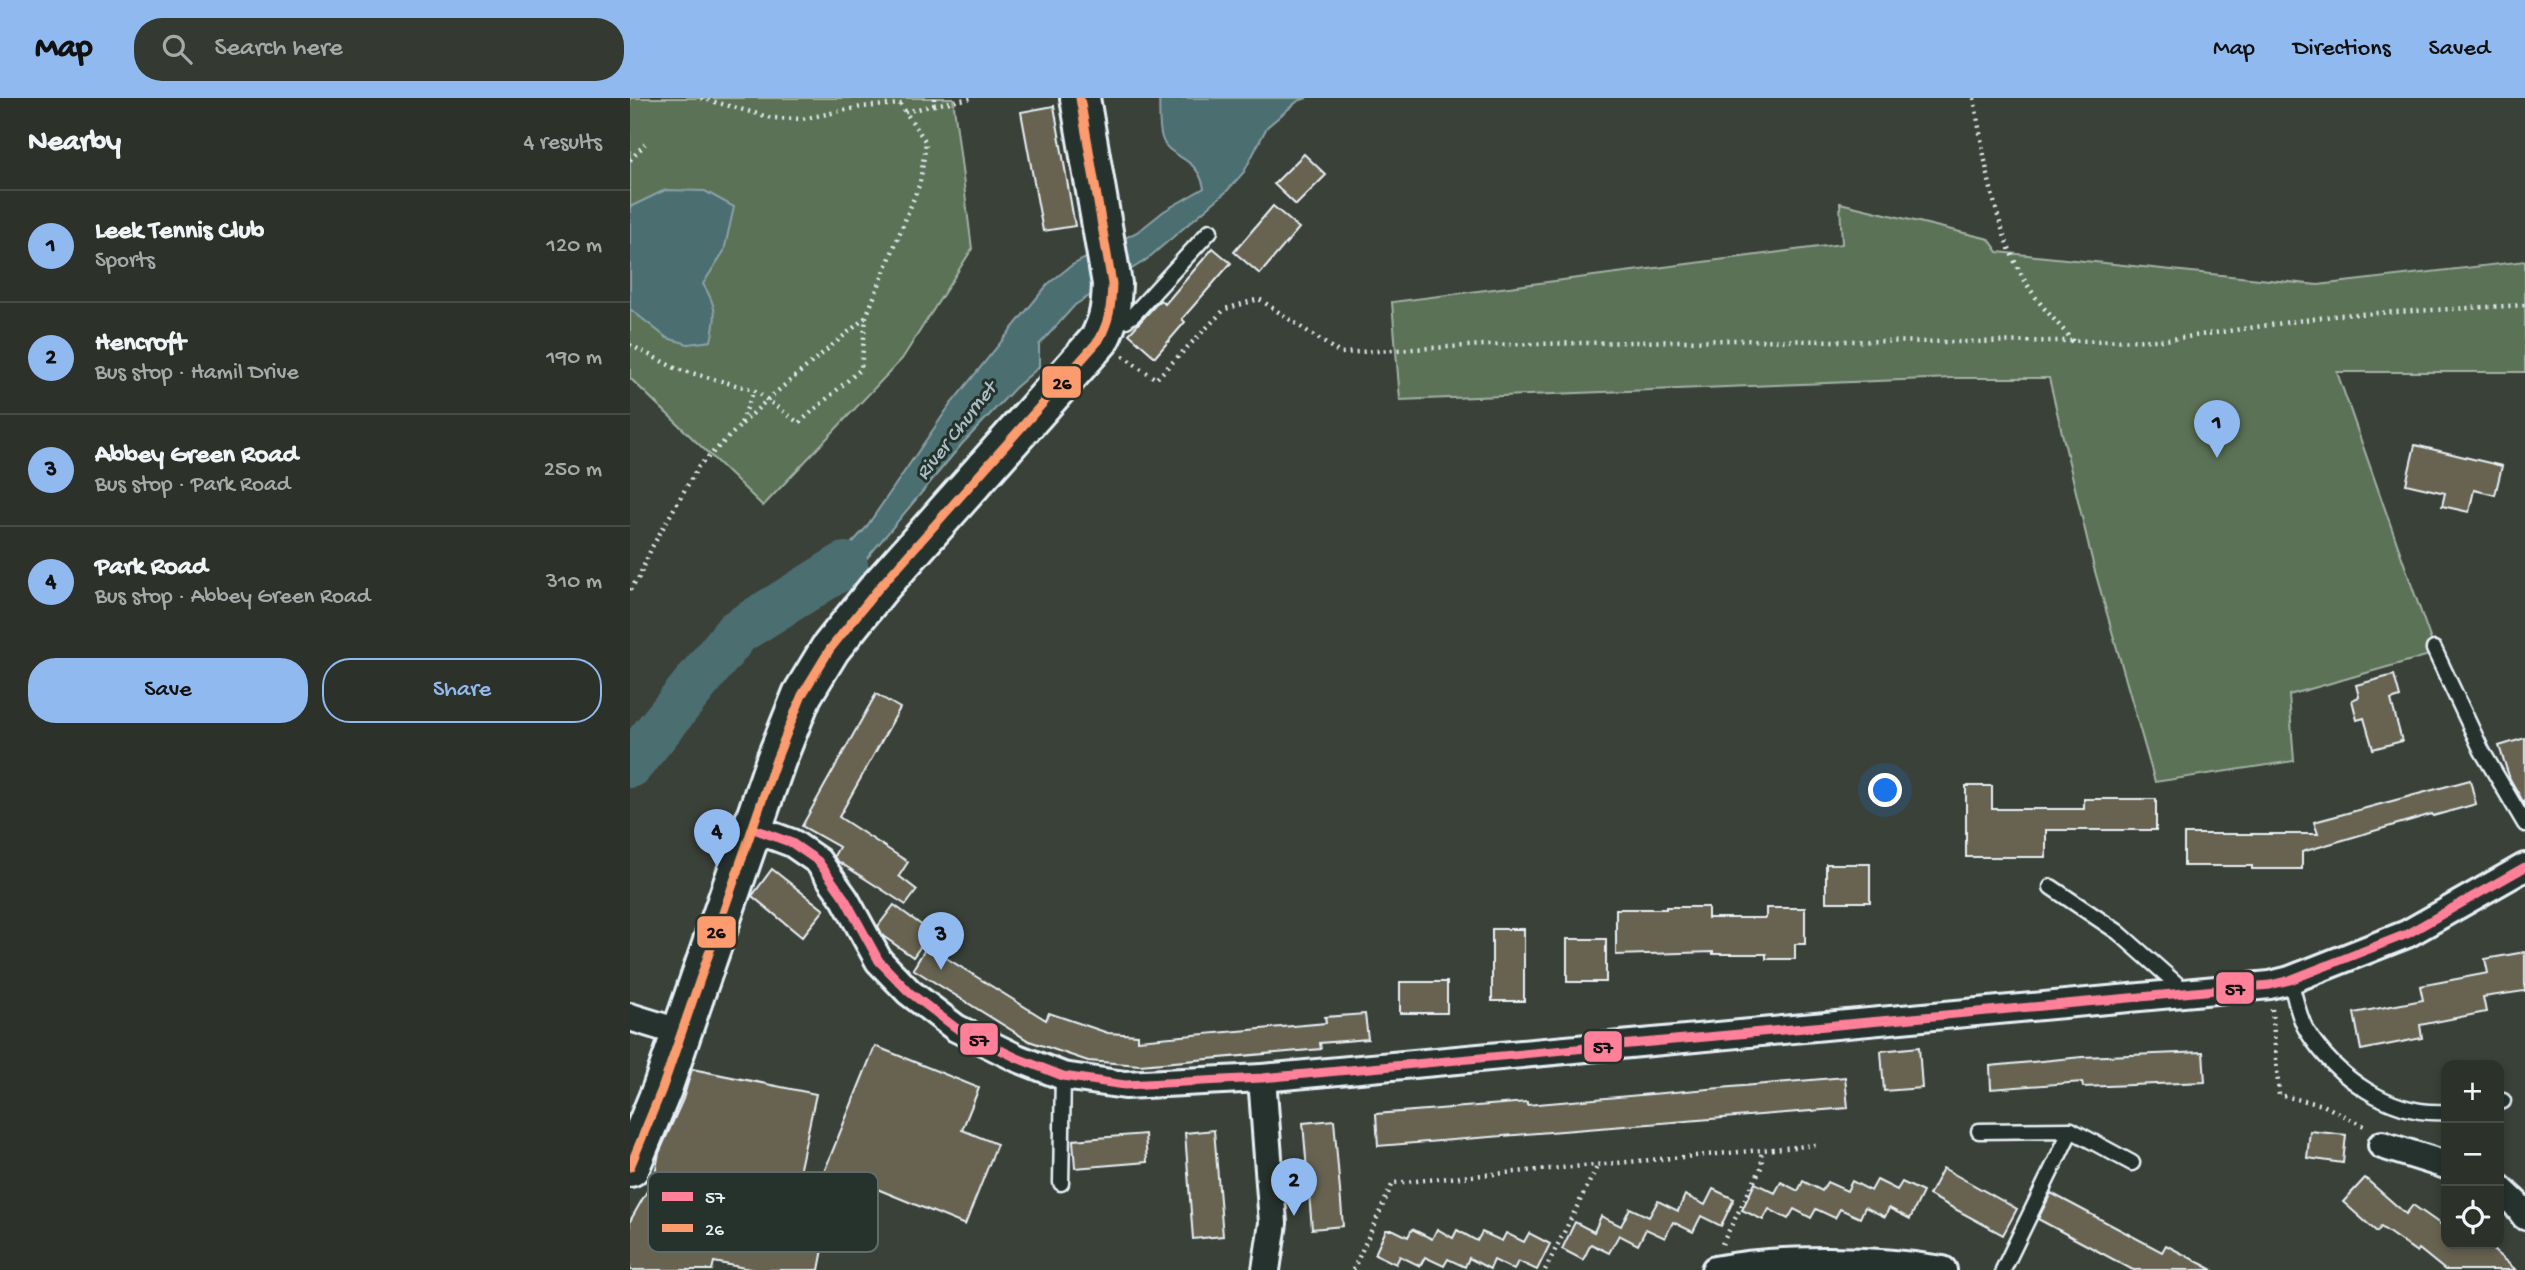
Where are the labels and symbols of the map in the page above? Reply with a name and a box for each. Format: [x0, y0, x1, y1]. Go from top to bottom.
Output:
line badge: 26 [1041, 365, 1082, 399]
text: 26 [1053, 374, 1072, 397]
water label: River Churnet [912, 376, 1006, 486]
pin: 1 [2194, 400, 2240, 458]
your location [1868, 773, 1902, 807]
pin: 4 [694, 809, 740, 867]
pin: 3 [918, 912, 964, 970]
line badge: 26 [696, 915, 737, 949]
text: 26 [707, 923, 726, 946]
line badge: 57 [2215, 971, 2255, 1005]
text: 57 [2225, 980, 2246, 1003]
line badge: 57 [959, 1022, 999, 1056]
line badge: 57 [1583, 1030, 1623, 1063]
text: 57 [969, 1031, 990, 1054]
text: 57 [1593, 1038, 1614, 1061]
pin: 2 [1271, 1158, 1317, 1216]
legend [648, 1172, 878, 1252]
text: 57 [705, 1188, 726, 1211]
text: 26 [705, 1220, 724, 1243]

